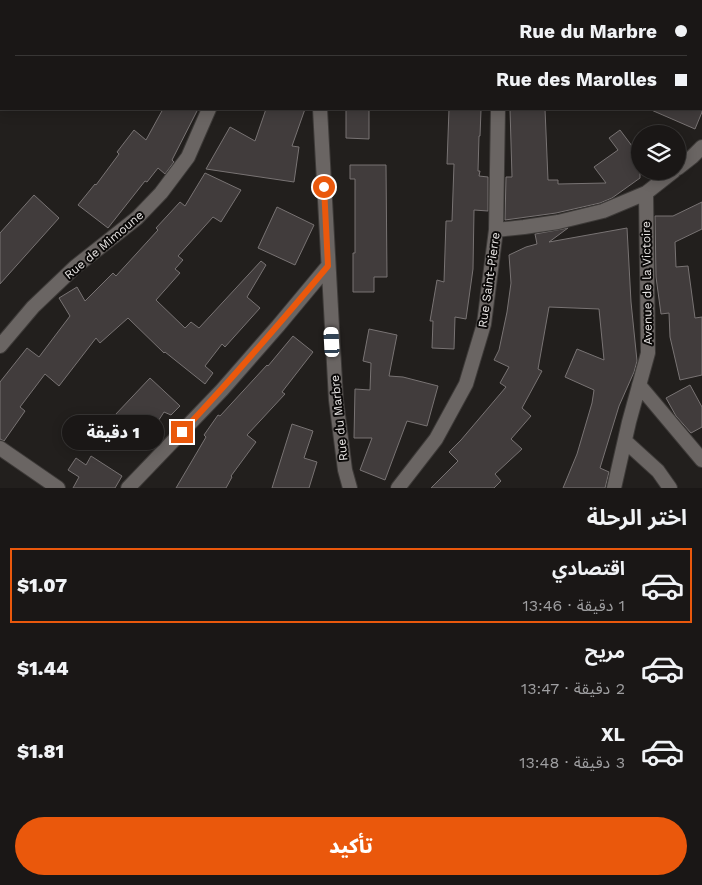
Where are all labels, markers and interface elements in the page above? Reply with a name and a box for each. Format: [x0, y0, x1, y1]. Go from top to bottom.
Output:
text: Rue du Marbre [519, 20, 657, 43]
text: Rue des Marolles [496, 68, 657, 91]
map controls [631, 125, 686, 180]
button: layers [631, 125, 686, 180]
route start [313, 176, 335, 198]
street label: Rue de Mimoune [62, 208, 146, 282]
street label: Avenue de la Victoire [639, 221, 655, 345]
street label: Rue Saint-Pierre [475, 231, 503, 329]
car [323, 327, 340, 357]
street label: Rue du Marbre [328, 374, 350, 462]
callout: 1 دقيقة [62, 414, 164, 450]
route end [171, 421, 193, 443]
text: 1 دقيقة [86, 423, 140, 442]
text: اختر الرحلة [587, 505, 687, 530]
text: اقتصادي [552, 557, 625, 580]
icon: car [640, 563, 685, 608]
text: $1.07 [17, 574, 67, 597]
text: 1 دقيقة · 13:46 [523, 596, 625, 615]
text: مريح [585, 640, 625, 663]
icon: car [640, 646, 685, 691]
text: $1.44 [17, 657, 68, 680]
text: 2 دقيقة · 13:47 [521, 679, 625, 698]
text: XL [601, 723, 625, 746]
icon: car [640, 729, 685, 774]
text: $1.81 [17, 740, 64, 763]
text: 3 دقيقة · 13:48 [519, 753, 625, 772]
button: تأكيد [15, 817, 687, 875]

